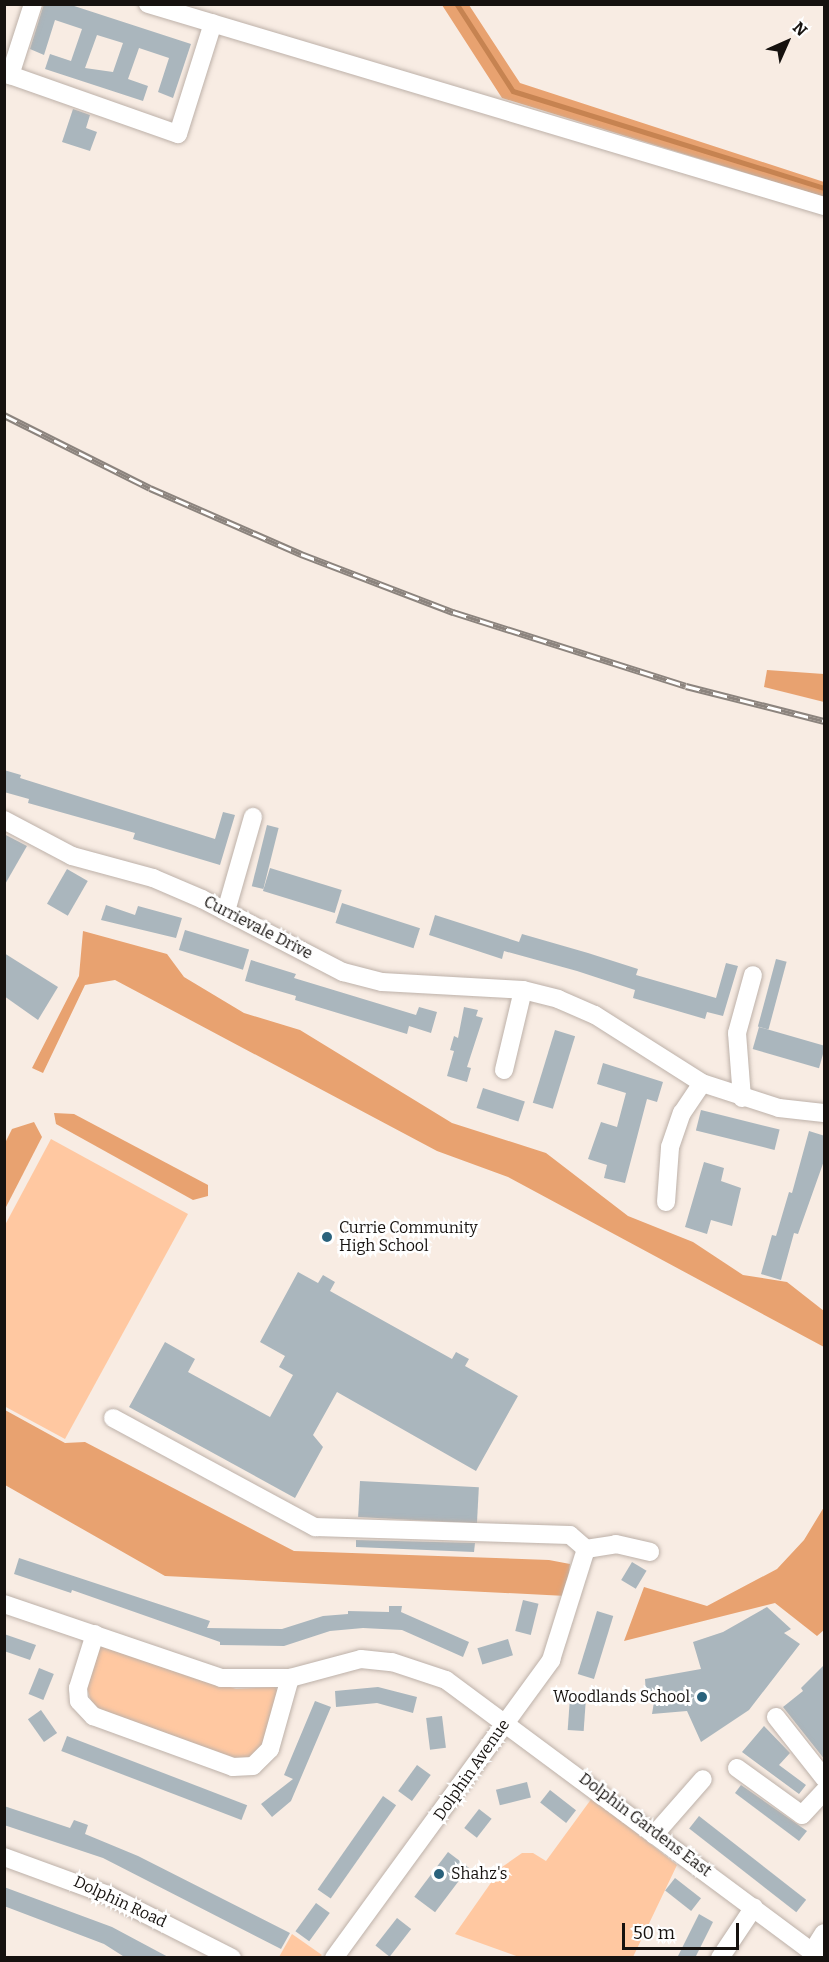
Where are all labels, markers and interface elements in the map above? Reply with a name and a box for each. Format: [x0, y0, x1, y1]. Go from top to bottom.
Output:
north arrow [757, 12, 817, 72]
text: N [789, 18, 811, 40]
street label: Currievale Drive [200, 892, 316, 964]
place label: Currie Community High School [339, 1218, 478, 1256]
marker: Currie Community High School [320, 1230, 334, 1244]
place label: Woodlands School [553, 1687, 690, 1707]
marker: Woodlands School [695, 1690, 709, 1704]
street label: Dolphin Avenue [430, 1716, 514, 1824]
street label: Dolphin Gardens East [575, 1769, 715, 1881]
place label: Shahz's [451, 1864, 508, 1884]
marker: Shahz's [432, 1867, 446, 1881]
street label: Dolphin Road [70, 1872, 170, 1932]
scale bar [625, 1911, 742, 1949]
text: 50 m [633, 1922, 675, 1944]

